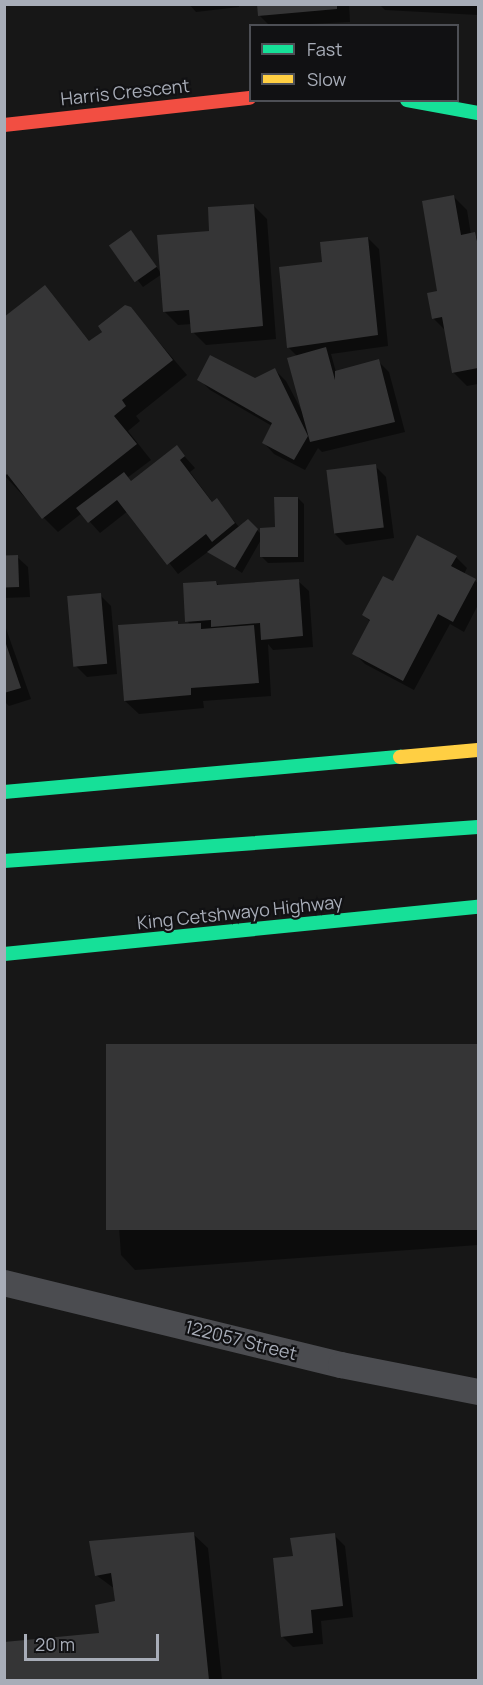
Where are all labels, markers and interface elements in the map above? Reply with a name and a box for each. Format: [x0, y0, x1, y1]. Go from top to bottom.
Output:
legend [249, 24, 459, 102]
text: Fast [307, 37, 342, 61]
text: Slow [307, 67, 346, 91]
street label: Harris Crescent [59, 74, 191, 110]
street label: King Cetshwayo Highway [136, 890, 344, 934]
street label: 122057 Street [183, 1316, 299, 1364]
scale bar [27, 1622, 162, 1660]
text: 20 m [35, 1632, 75, 1656]

